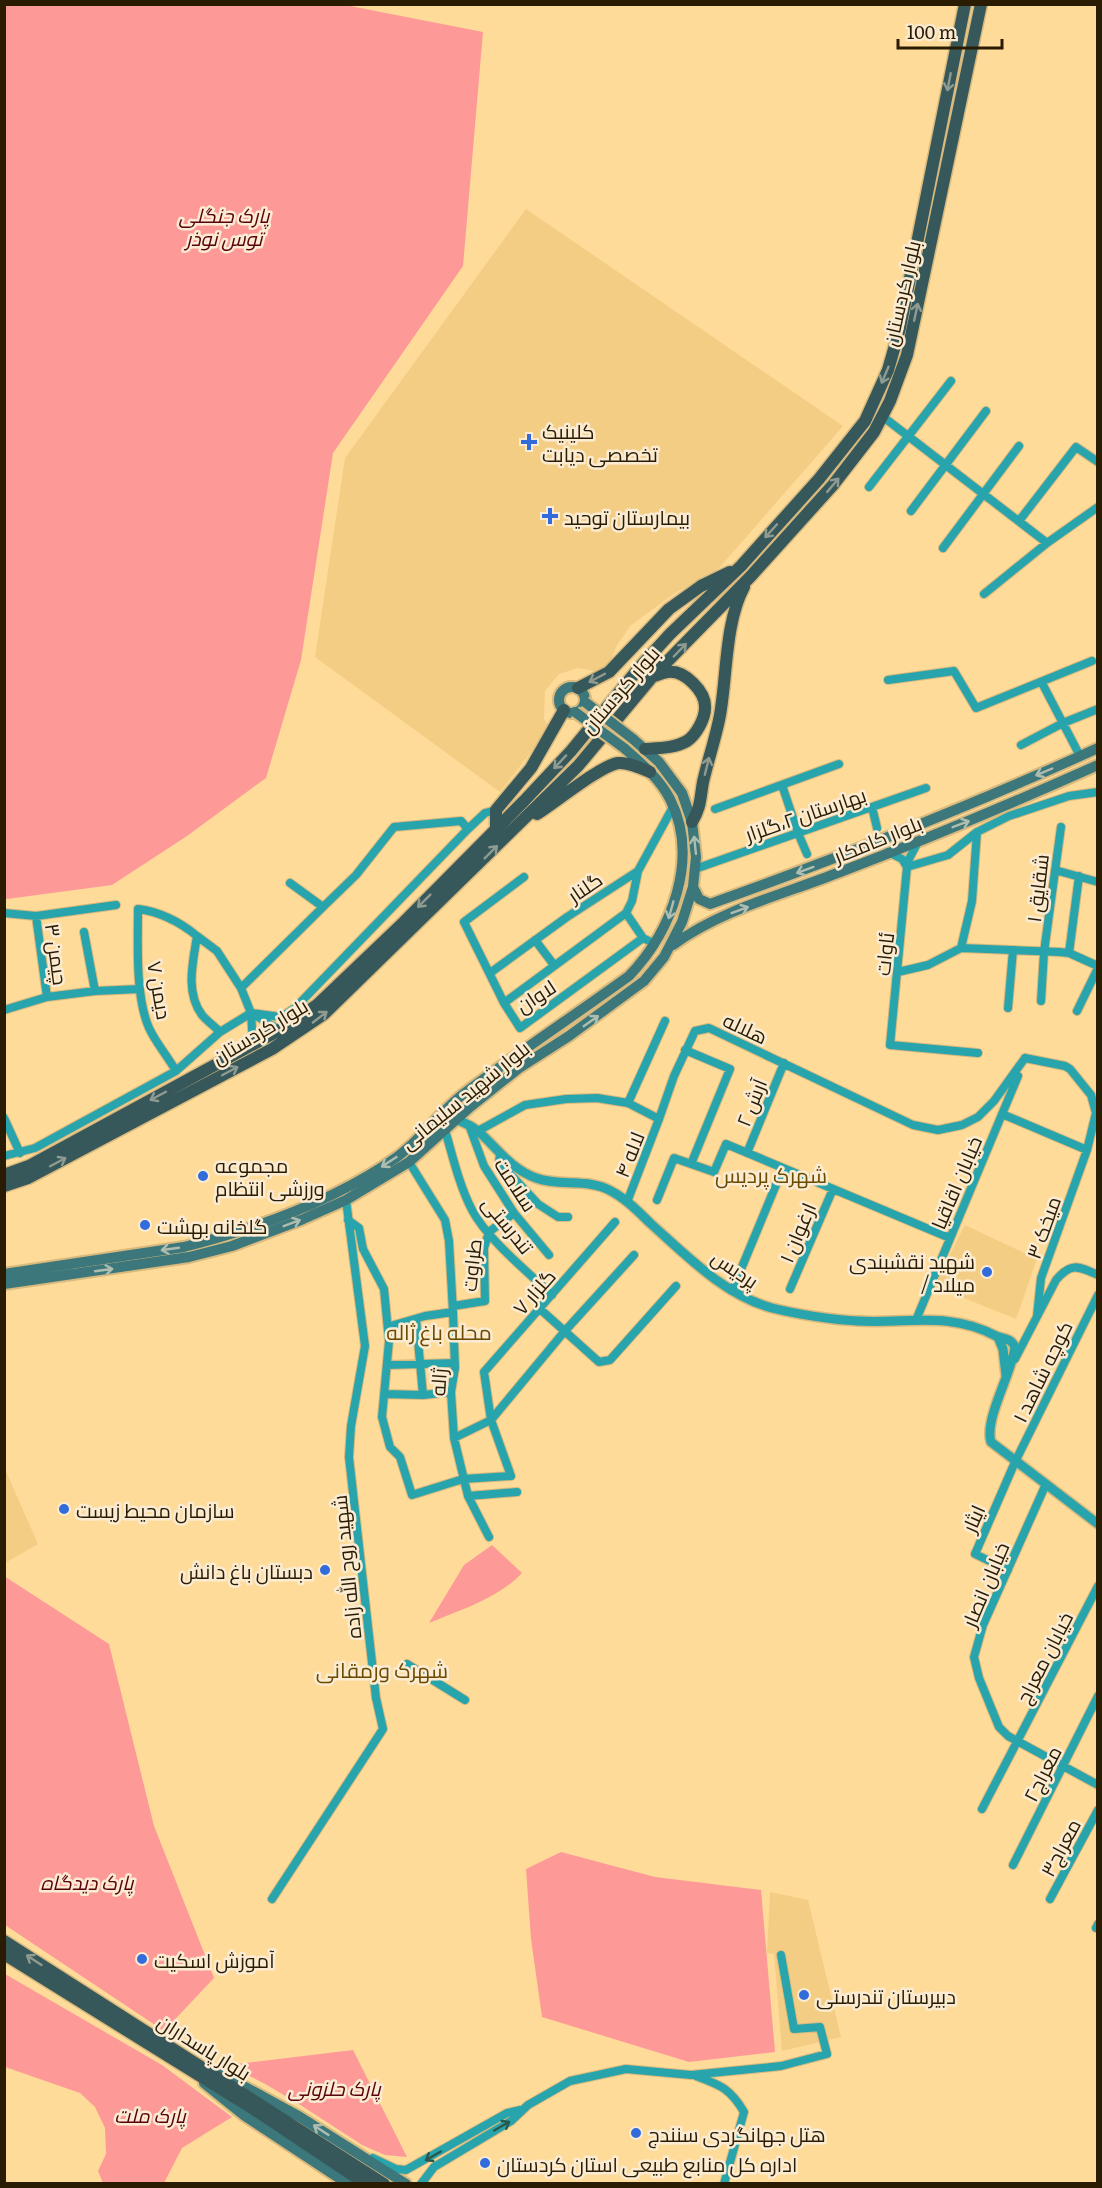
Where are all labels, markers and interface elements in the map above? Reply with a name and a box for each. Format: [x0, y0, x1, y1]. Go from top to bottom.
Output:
scale bar [898, 12, 1002, 50]
text: 100 m [907, 18, 956, 45]
one-way arrow [943, 72, 954, 92]
park label: پارک جنگلی توس نوذر [179, 199, 271, 252]
street label: بلوار کردستان [873, 237, 927, 349]
one-way arrow [911, 303, 922, 322]
one-way arrow [879, 366, 890, 384]
place label: کلینیک تخصصی دیابت [542, 415, 658, 468]
marker: کلینیک تخصصی دیابت [520, 433, 538, 451]
one-way arrow [826, 477, 839, 493]
place label: بیمارستان توحید [564, 501, 690, 531]
marker: بیمارستان توحید [541, 507, 559, 525]
one-way arrow [764, 523, 778, 538]
street label: بلوار کردستان [572, 639, 666, 739]
one-way arrow [672, 642, 687, 657]
one-way arrow [589, 673, 607, 684]
one-way arrow [554, 754, 568, 769]
one-way arrow [702, 757, 714, 776]
one-way arrow [1035, 767, 1053, 778]
street label: بهارستان ۲،گلزار [739, 778, 870, 848]
street label: بلوار کامکار [827, 807, 926, 870]
one-way arrow [952, 818, 970, 829]
one-way arrow [689, 835, 700, 855]
one-way arrow [483, 845, 498, 860]
street label: شقایق ۱ [1017, 852, 1055, 924]
street label: گلنار [560, 863, 608, 909]
one-way arrow [797, 865, 815, 876]
one-way arrow [417, 894, 432, 909]
one-way arrow [665, 900, 676, 919]
one-way arrow [730, 903, 749, 914]
street label: چیمن ۳ [39, 921, 77, 987]
street label: ئاوات [866, 931, 900, 977]
street label: دیمن ۷ [141, 958, 181, 1022]
street label: لاوان [509, 971, 561, 1019]
street label: بلوار کردستان [205, 989, 313, 1071]
street label: هلاله [719, 1004, 773, 1050]
one-way arrow [312, 1010, 328, 1023]
one-way arrow [582, 1015, 598, 1027]
street label: بلوار شهید سلیمانی [393, 1032, 535, 1156]
one-way arrow [221, 1065, 238, 1077]
street label: آرش ۲ [727, 1073, 773, 1131]
one-way arrow [150, 1090, 167, 1102]
street label: لاله ۴ [605, 1126, 651, 1182]
street label: خیابان اقاقیا [922, 1131, 988, 1233]
place label: مجموعه ورزشی انتظام [215, 1149, 325, 1203]
street label: سلامت [488, 1151, 546, 1217]
one-way arrow [49, 1156, 67, 1168]
one-way arrow [380, 1156, 397, 1169]
district label: شهرک پردیس [715, 1158, 827, 1190]
marker: مجموعه ورزشی انتظام [196, 1169, 210, 1183]
street label: تندرستی [476, 1188, 542, 1260]
street label: میخک ۳ [1017, 1191, 1067, 1263]
street label: ارغوان ۱ [770, 1197, 822, 1267]
place label: گلخانه بهشت [157, 1210, 268, 1240]
one-way arrow [283, 1217, 301, 1228]
marker: گلخانه بهشت [138, 1218, 152, 1232]
street label: طراوت [452, 1237, 488, 1293]
street label: پردیس [706, 1241, 766, 1295]
one-way arrow [160, 1244, 180, 1255]
place label: شهید نقشبندی / میلاد [849, 1245, 975, 1298]
street label: گلزار ۷ [504, 1261, 562, 1321]
one-way arrow [94, 1265, 113, 1276]
marker: شهید نقشبندی / میلاد [980, 1265, 994, 1279]
district label: محله باغ ژاله [386, 1315, 492, 1347]
street label: کوچه شاهد ۱ [1003, 1315, 1079, 1427]
street label: ژاله [421, 1366, 453, 1397]
street label: شهید روح الله زاده [323, 1493, 368, 1640]
place label: سازمان محیط زیست [76, 1494, 235, 1524]
street label: ایثار [952, 1499, 991, 1538]
marker: سازمان محیط زیست [57, 1502, 71, 1516]
street label: خیابان انصار [952, 1537, 1015, 1632]
place label: دبستان باغ دانش [180, 1555, 313, 1586]
marker: دبستان باغ دانش [318, 1563, 332, 1577]
street label: خیابان معراج [1007, 1606, 1080, 1709]
district label: شهرک ورمقانی [316, 1653, 448, 1684]
street label: معراج۲ [1014, 1740, 1069, 1807]
street label: معراج۳ [1031, 1813, 1088, 1882]
park label: پارک دیدگاه [41, 1866, 135, 1897]
place label: آموزش اسکیت [154, 1944, 275, 1974]
marker: آموزش اسکیت [135, 1952, 149, 1966]
one-way arrow [26, 1954, 43, 1966]
place label: دبیرستان تندرستی [816, 1980, 956, 2010]
marker: دبیرستان تندرستی [797, 1988, 811, 2002]
street label: بلوار پاسداران [152, 2005, 258, 2087]
park label: پارک حلزونی [287, 2072, 382, 2103]
park label: پارک ملت [114, 2099, 187, 2130]
place label: هتل جهانگردی سنندج [648, 2118, 826, 2149]
one-way arrow [493, 2120, 510, 2132]
one-way arrow [313, 2124, 330, 2136]
marker: هتل جهانگردی سنندج [629, 2126, 643, 2140]
place label: اداره کل منابع طبیعی استان کردستان [497, 2148, 797, 2179]
one-way arrow [424, 2150, 441, 2162]
marker: اداره کل منابع طبیعی استان کردستان [478, 2156, 492, 2170]

